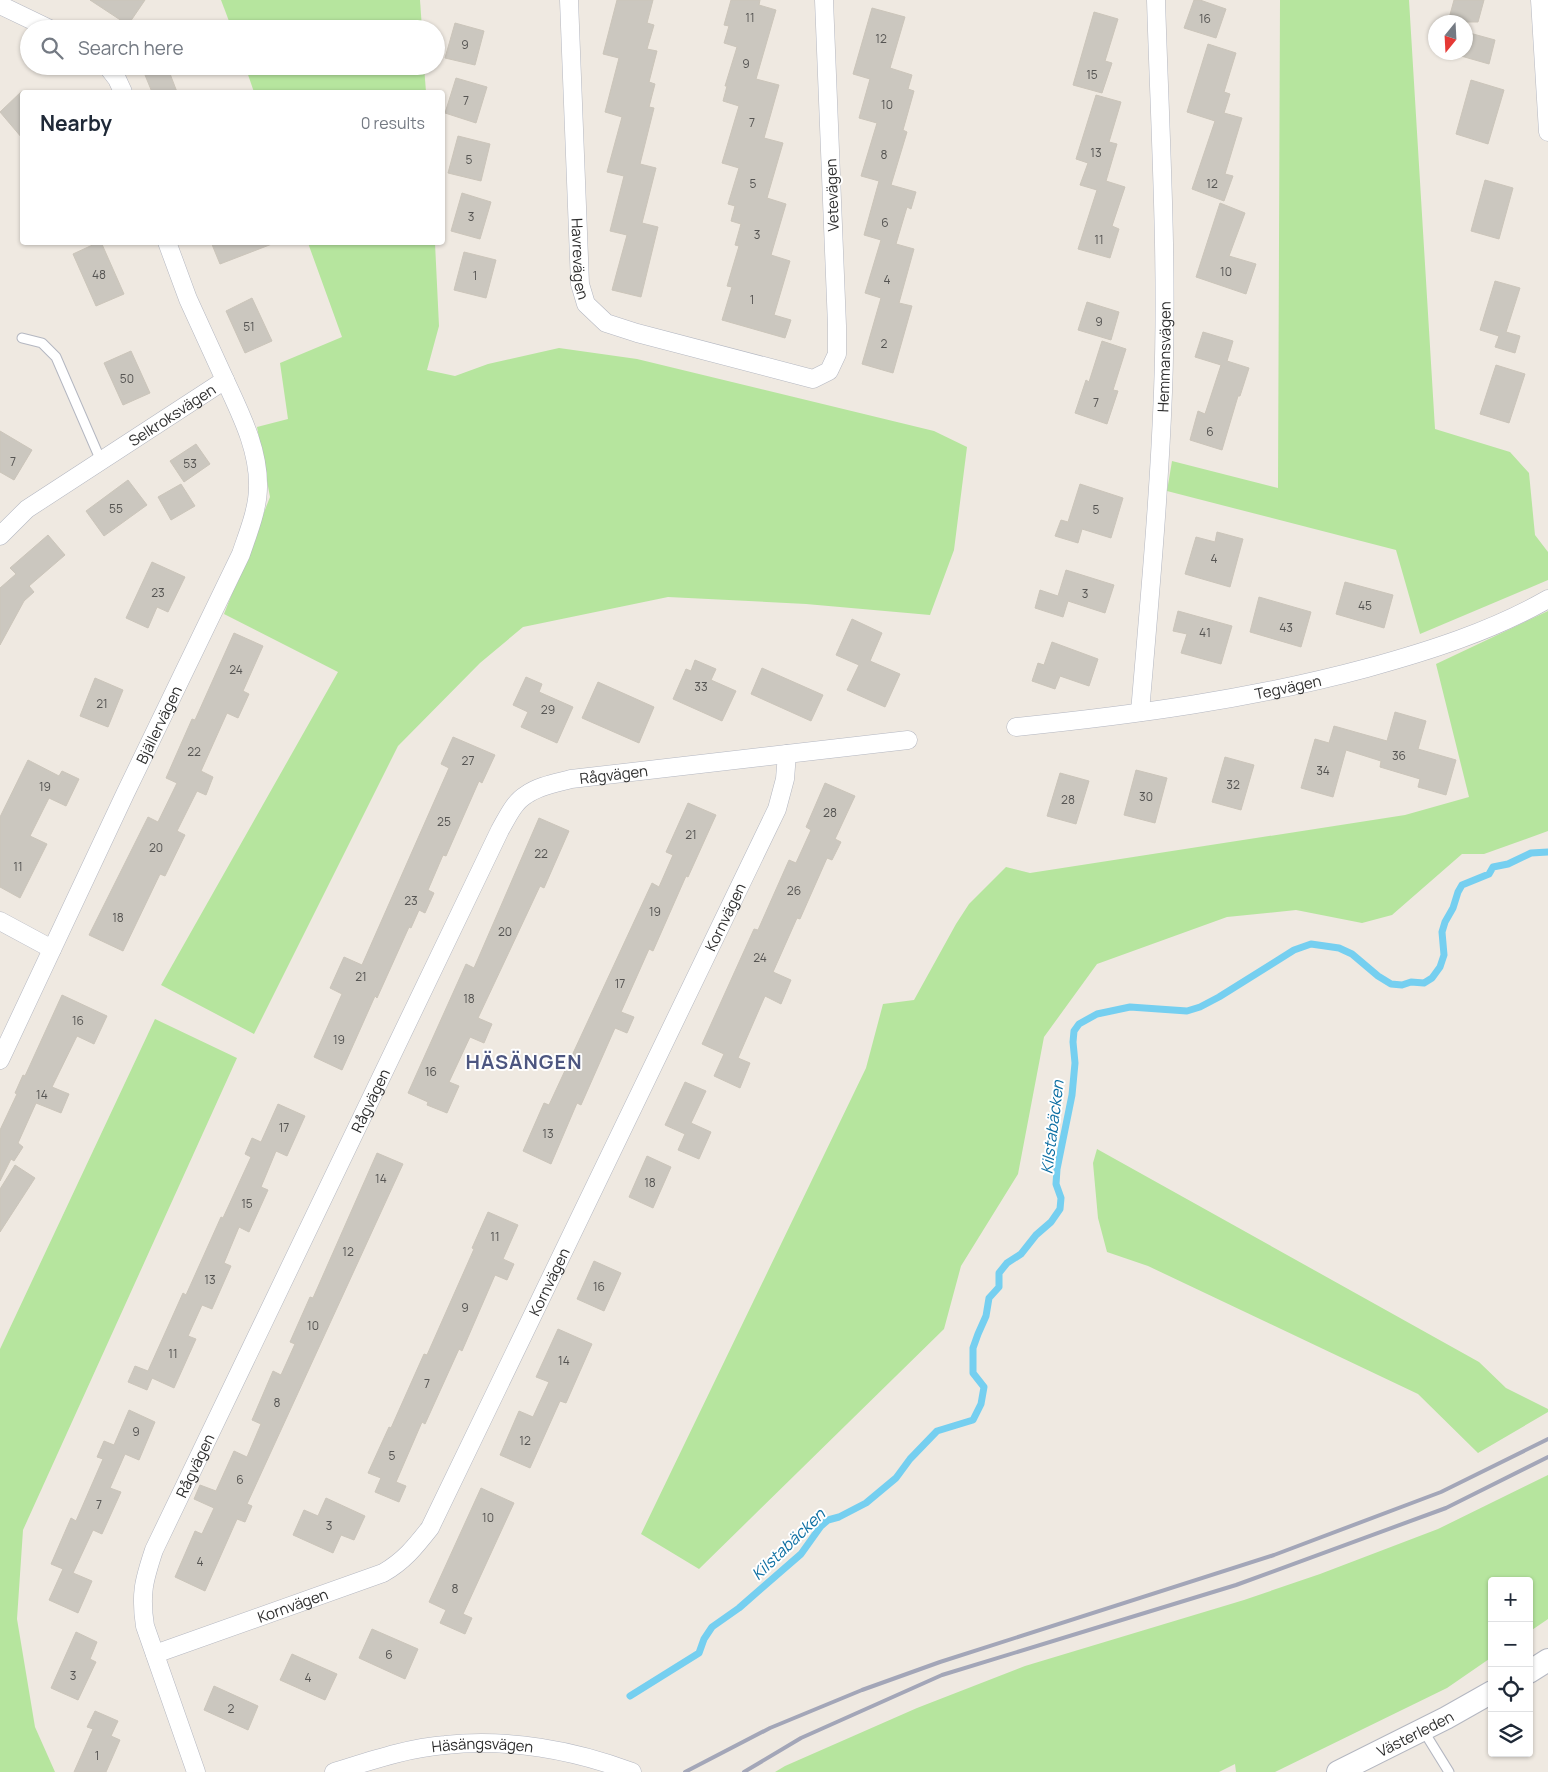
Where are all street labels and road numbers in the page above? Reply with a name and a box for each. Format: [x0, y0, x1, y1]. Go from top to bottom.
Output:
street label: Vetevägen [820, 158, 844, 232]
street label: Havrevägen [567, 218, 595, 302]
street label: Hemmansvägen [1152, 301, 1175, 413]
street label: Selkroksvägen [124, 379, 219, 451]
street label: Tegvägen [1253, 669, 1323, 704]
street label: Bjällervägen [131, 682, 186, 767]
street label: Rågvägen [578, 760, 649, 788]
street label: Kornvägen [699, 879, 750, 955]
street label: Rågvägen [346, 1065, 394, 1136]
street label: Kornvägen [523, 1244, 574, 1319]
street label: Rågvägen [170, 1430, 219, 1501]
street label: Kornvägen [254, 1583, 331, 1627]
street label: Västerleden [1373, 1705, 1457, 1762]
street label: Häsängsvägen [430, 1732, 535, 1757]

